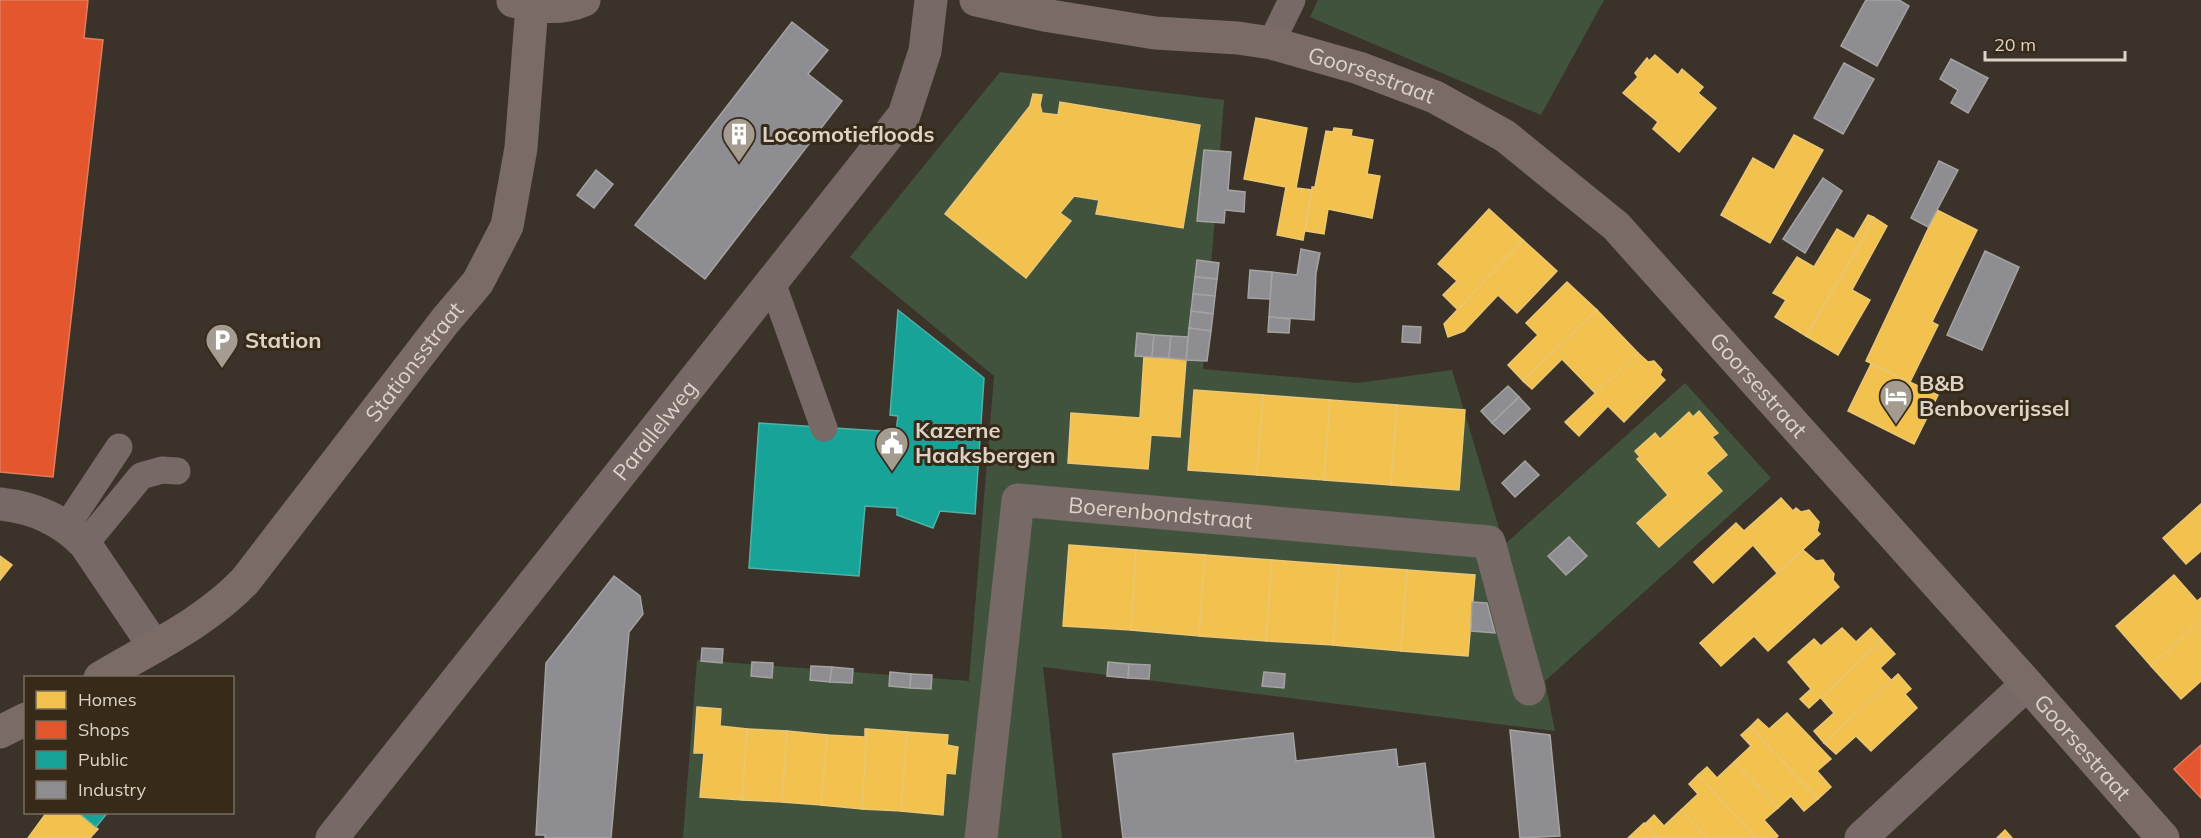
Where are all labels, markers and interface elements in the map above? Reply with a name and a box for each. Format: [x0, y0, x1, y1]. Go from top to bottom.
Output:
scale bar [1985, 24, 2124, 62]
text: 20 m [1994, 33, 2036, 56]
street label: Goorsestraat [1305, 40, 1439, 110]
building icon: Locomotiefloods [721, 116, 757, 163]
place label: Locomotiefloods [762, 120, 934, 148]
street label: Stationsstraat [359, 296, 470, 427]
parking icon: Station [204, 322, 240, 369]
place label: Station [245, 326, 321, 354]
street label: Goorsestraat [1704, 326, 1813, 444]
place label: B&B Benboverijssel [1919, 369, 2070, 422]
street label: Parallelweg [606, 374, 703, 486]
hotel icon: B&B Benboverijssel [1878, 378, 1914, 425]
place label: Kazerne Haaksbergen [915, 416, 1055, 469]
public building icon: Kazerne Haaksbergen [874, 425, 910, 472]
street label: Boerenbondstraat [1067, 491, 1254, 535]
legend [24, 676, 234, 814]
text: Homes [78, 688, 137, 711]
street label: Goorsestraat [2028, 688, 2137, 806]
text: Shops [78, 718, 130, 741]
text: Public [78, 748, 128, 771]
text: Industry [78, 778, 147, 801]

